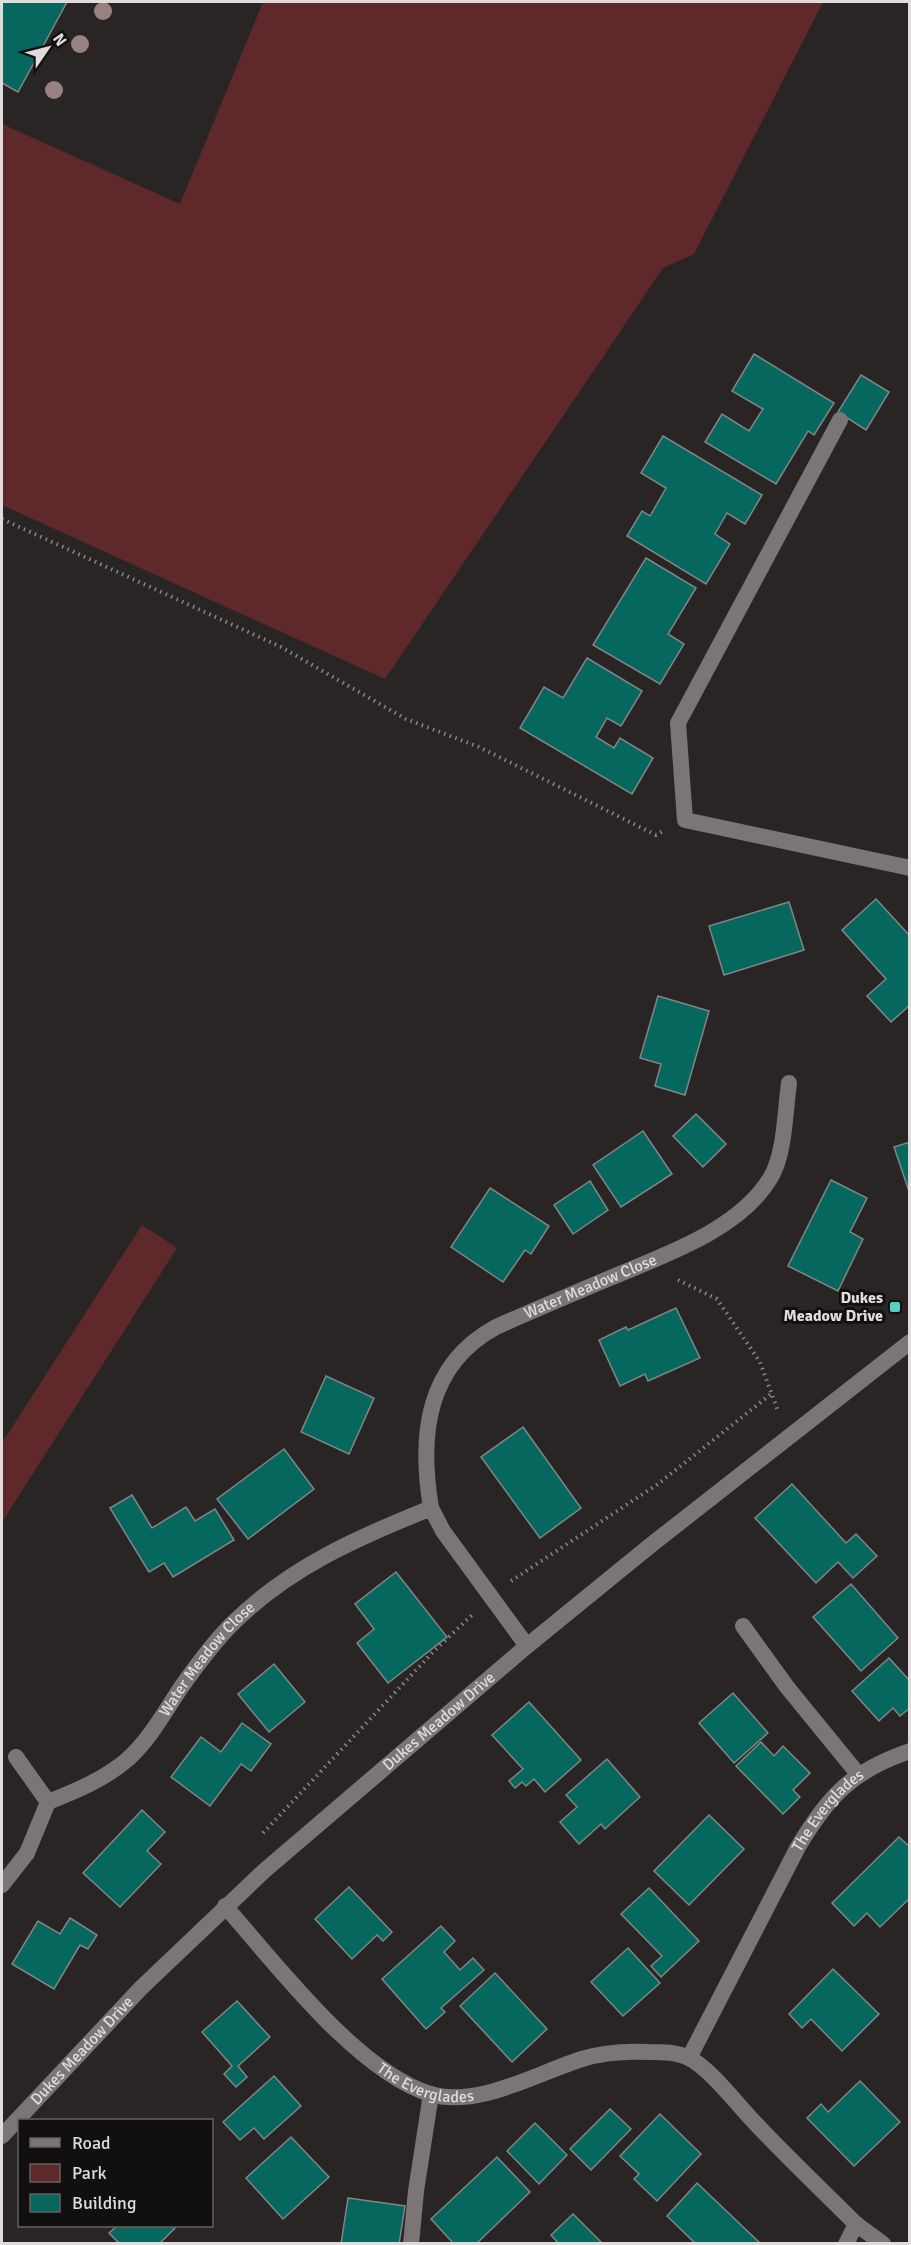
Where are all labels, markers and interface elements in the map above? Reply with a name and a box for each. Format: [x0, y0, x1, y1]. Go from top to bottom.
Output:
north arrow [18, 18, 78, 78]
text: N [48, 30, 71, 50]
street label: Water Meadow Close [521, 1250, 660, 1323]
place label: Dukes Meadow Drive [784, 1288, 883, 1326]
marker: Dukes Meadow Drive [888, 1300, 902, 1314]
street label: Water Meadow Close [155, 1597, 259, 1720]
street label: Dukes Meadow Drive [378, 1668, 499, 1775]
street label: The Everglades [787, 1765, 868, 1855]
street label: Dukes Meadow Drive [26, 1992, 138, 2109]
street label: The Everglades [373, 2058, 475, 2107]
legend [18, 2119, 213, 2227]
text: Road [72, 2132, 111, 2154]
text: Park [72, 2162, 107, 2184]
text: Building [72, 2192, 136, 2214]

